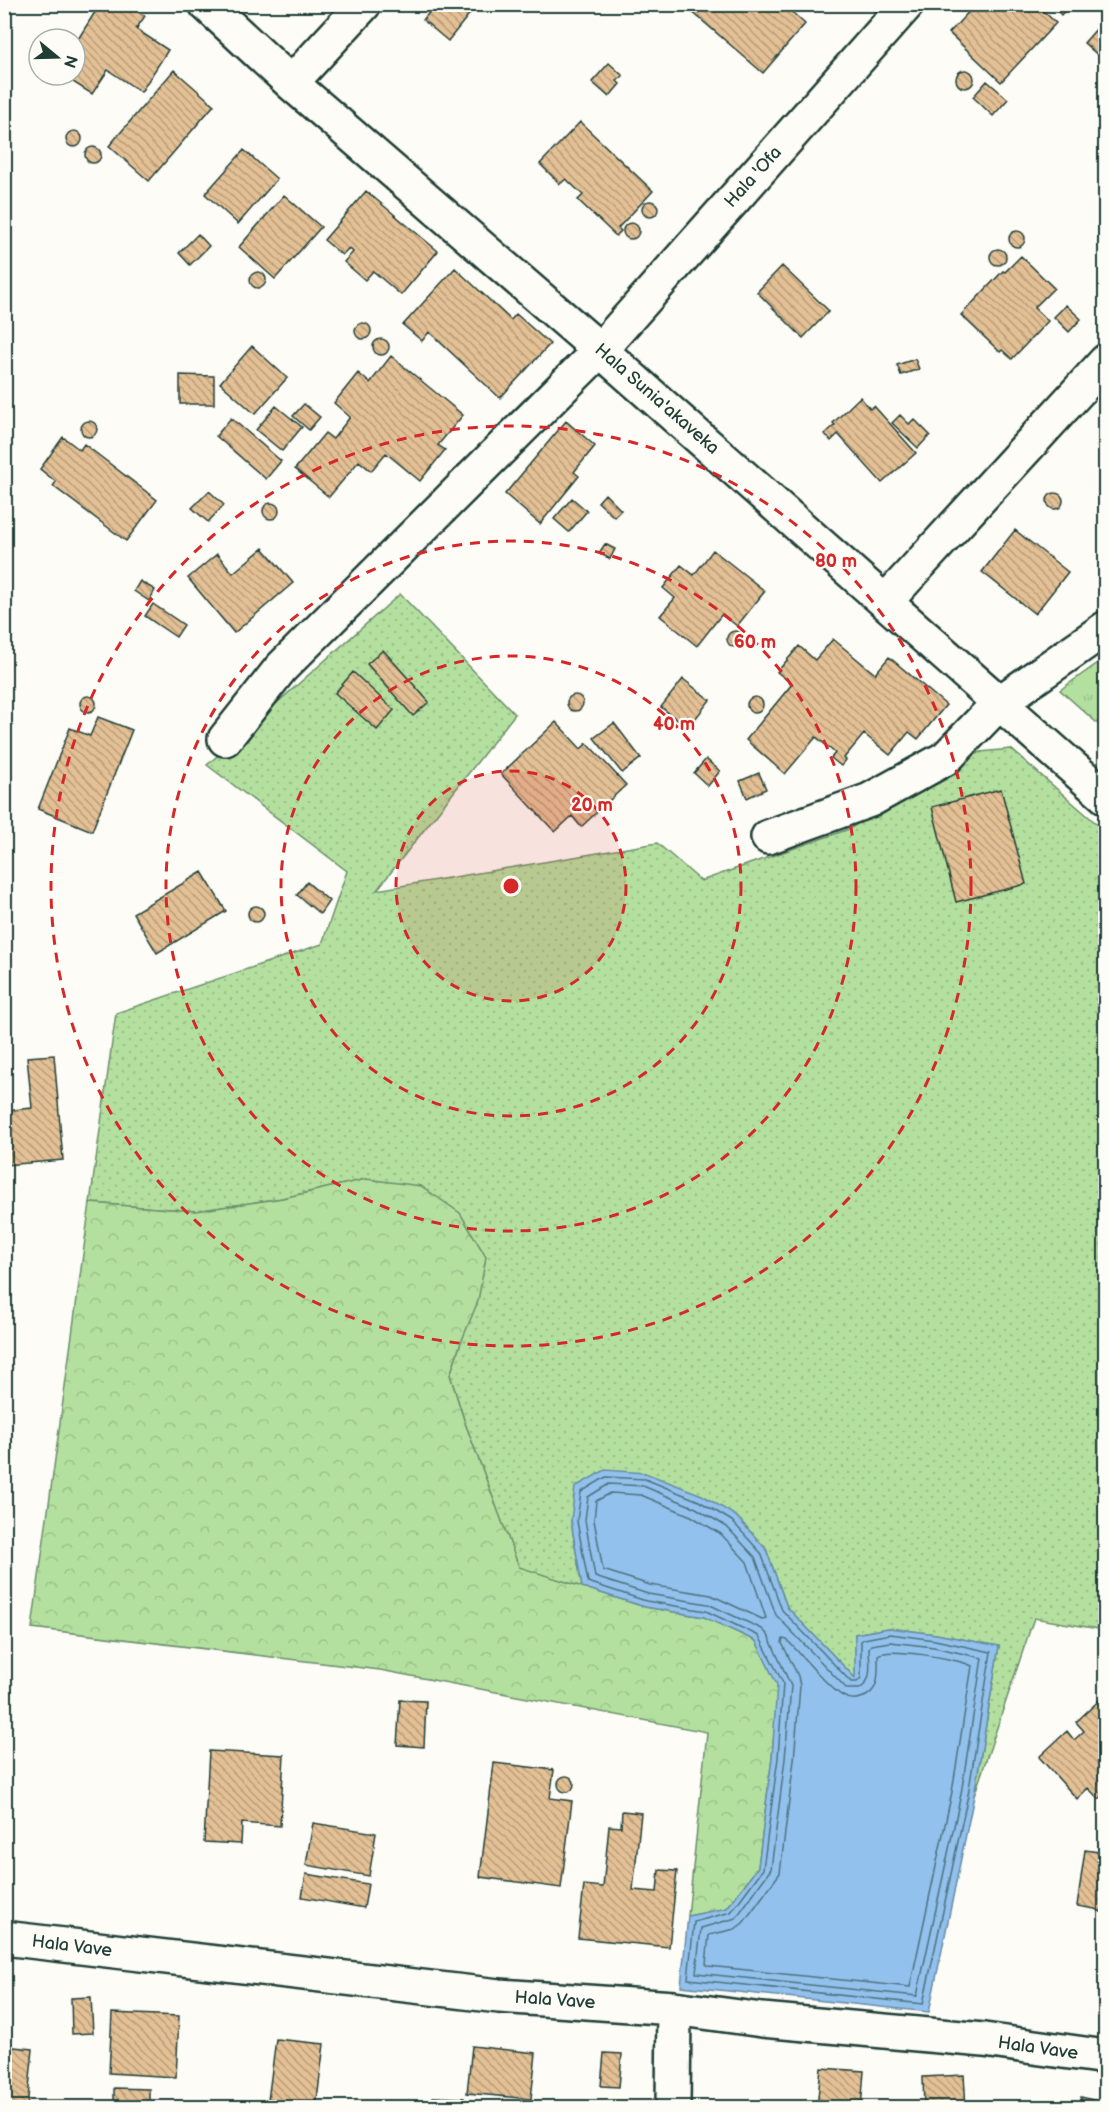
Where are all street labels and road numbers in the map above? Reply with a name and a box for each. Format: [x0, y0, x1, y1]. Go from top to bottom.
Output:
street label: Hala 'Ofa [720, 142, 786, 212]
street label: Hala Sunia'akaveka [591, 339, 723, 459]
street label: Hala Vave [31, 1931, 114, 1961]
street label: Hala Vave [514, 1987, 596, 2013]
street label: Hala Vave [997, 2032, 1080, 2064]

